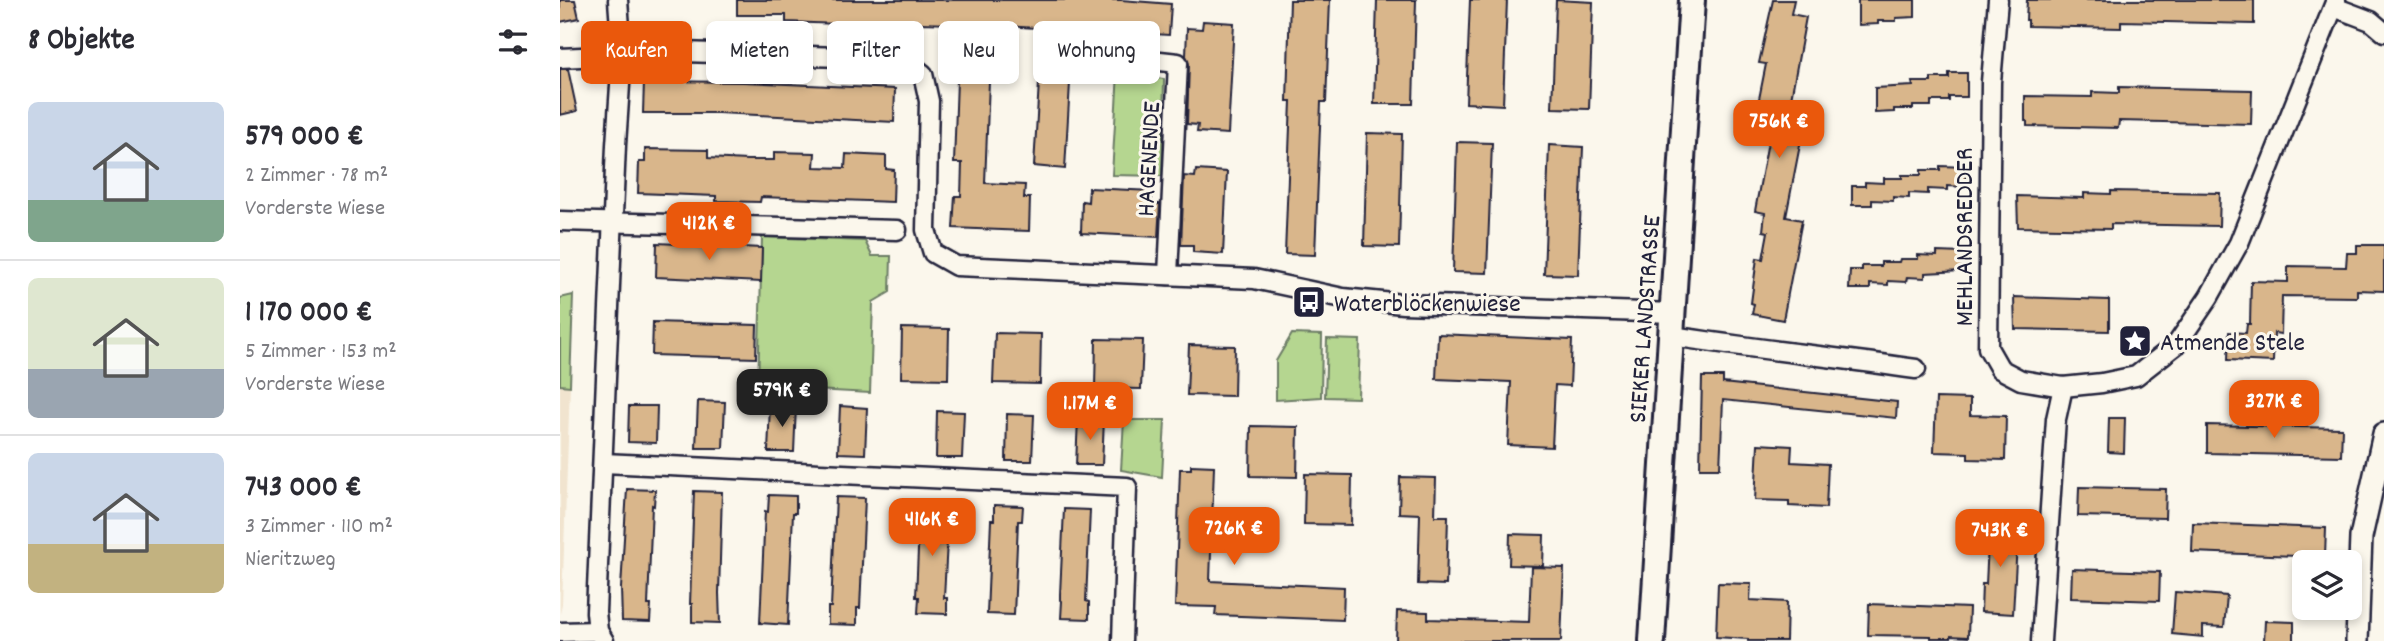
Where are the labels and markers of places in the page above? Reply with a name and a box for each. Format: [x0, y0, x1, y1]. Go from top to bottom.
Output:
pin: 756K € [1722, 100, 1836, 160]
pin: 412K € [652, 202, 766, 262]
bus stop icon: Waterblöckenwiese [1290, 283, 1328, 321]
place label: Waterblöckenwiese [1334, 287, 1521, 324]
place icon: Atmende Stele [2116, 322, 2154, 360]
place label: Atmende Stele [2160, 326, 2305, 363]
pin: 579K € [725, 370, 839, 429]
pin: 327K € [2217, 380, 2331, 440]
pin: 1.17M € [1025, 382, 1155, 442]
pin: 416K € [875, 498, 989, 558]
pin: 726K € [1177, 508, 1291, 567]
pin: 743K € [1943, 510, 2057, 569]

